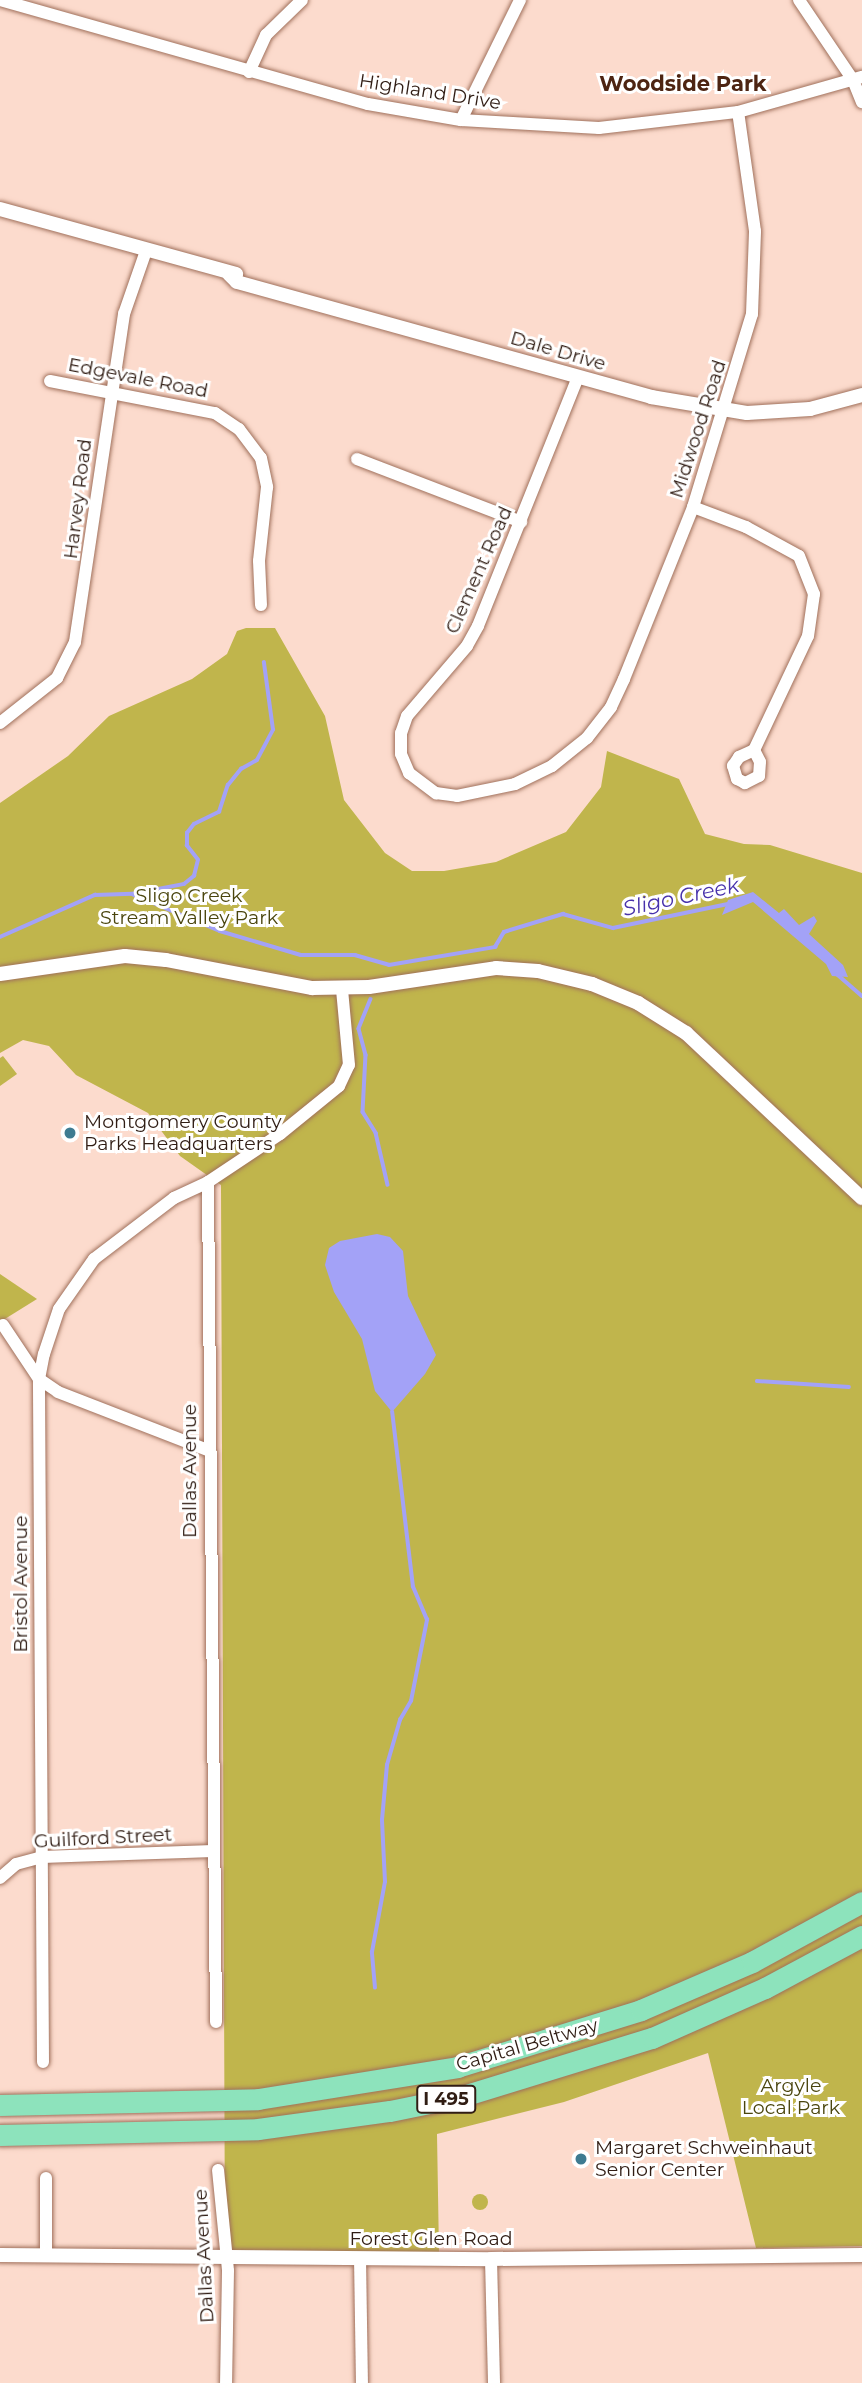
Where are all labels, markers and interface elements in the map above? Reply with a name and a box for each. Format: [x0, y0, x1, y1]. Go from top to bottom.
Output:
street label: Highland Drive [357, 70, 503, 114]
district label: Woodside Park [599, 71, 767, 97]
street label: Dale Drive [508, 327, 608, 375]
street label: Edgevale Road [66, 353, 210, 403]
street label: Midwood Road [665, 357, 731, 501]
street label: Harvey Road [59, 438, 97, 560]
street label: Clement Road [441, 503, 517, 637]
water label: Sligo Creek [620, 872, 742, 922]
park label: Sligo Creek Stream Valley Park [100, 885, 278, 929]
place label: Montgomery County Parks Headquarters [84, 1111, 281, 1155]
marker: Montgomery County Parks Headquarters [62, 1125, 78, 1141]
street label: Dallas Avenue [179, 1404, 201, 1538]
street label: Bristol Avenue [10, 1515, 32, 1653]
street label: Guilford Street [33, 1823, 173, 1853]
street label: Capital Beltway [453, 2014, 601, 2076]
park label: Argyle Local Park [742, 2075, 840, 2119]
road number: I 495 [414, 2084, 478, 2113]
place label: Margaret Schweinhaut Senior Center [595, 2137, 813, 2181]
marker: Margaret Schweinhaut Senior Center [573, 2151, 589, 2167]
street label: Dallas Avenue [189, 2188, 219, 2324]
street label: Forest Glen Road [349, 2228, 513, 2250]

